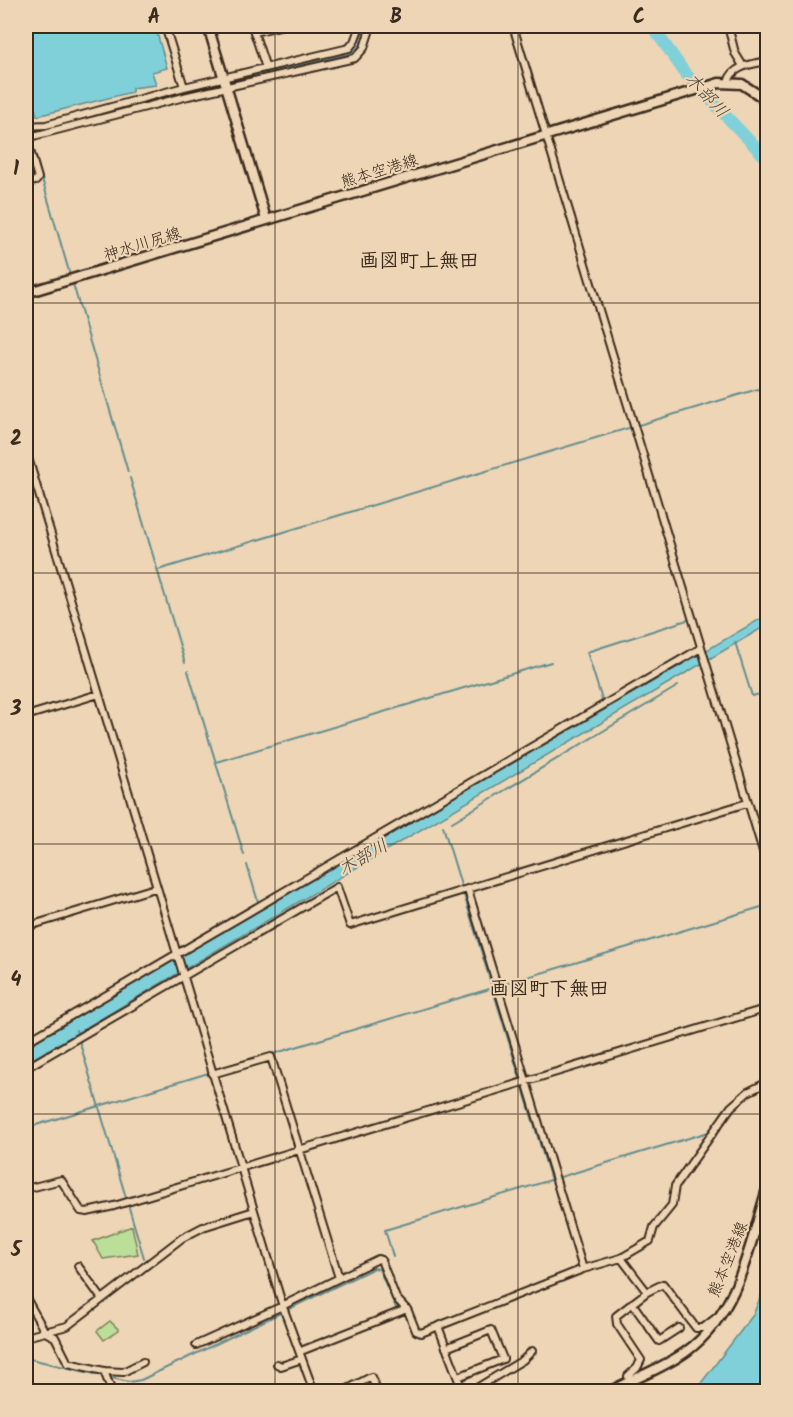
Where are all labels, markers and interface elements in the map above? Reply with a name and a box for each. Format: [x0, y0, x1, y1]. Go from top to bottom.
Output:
text: A [148, 2, 160, 34]
text: B [390, 2, 402, 34]
text: C [633, 2, 645, 34]
water label: 木部川 [677, 66, 735, 126]
street label: 熊本空港線 [338, 148, 421, 195]
text: 1 [13, 154, 19, 186]
street label: 神水川尻線 [101, 221, 184, 268]
district label: 画図町上無田 [359, 246, 479, 278]
text: 2 [10, 424, 22, 456]
text: 3 [10, 694, 22, 726]
water label: 木部川 [333, 832, 394, 884]
text: 4 [11, 965, 22, 997]
district label: 画図町下無田 [489, 974, 609, 1006]
street label: 熊本空港線 [702, 1218, 755, 1301]
text: 5 [10, 1235, 23, 1267]

